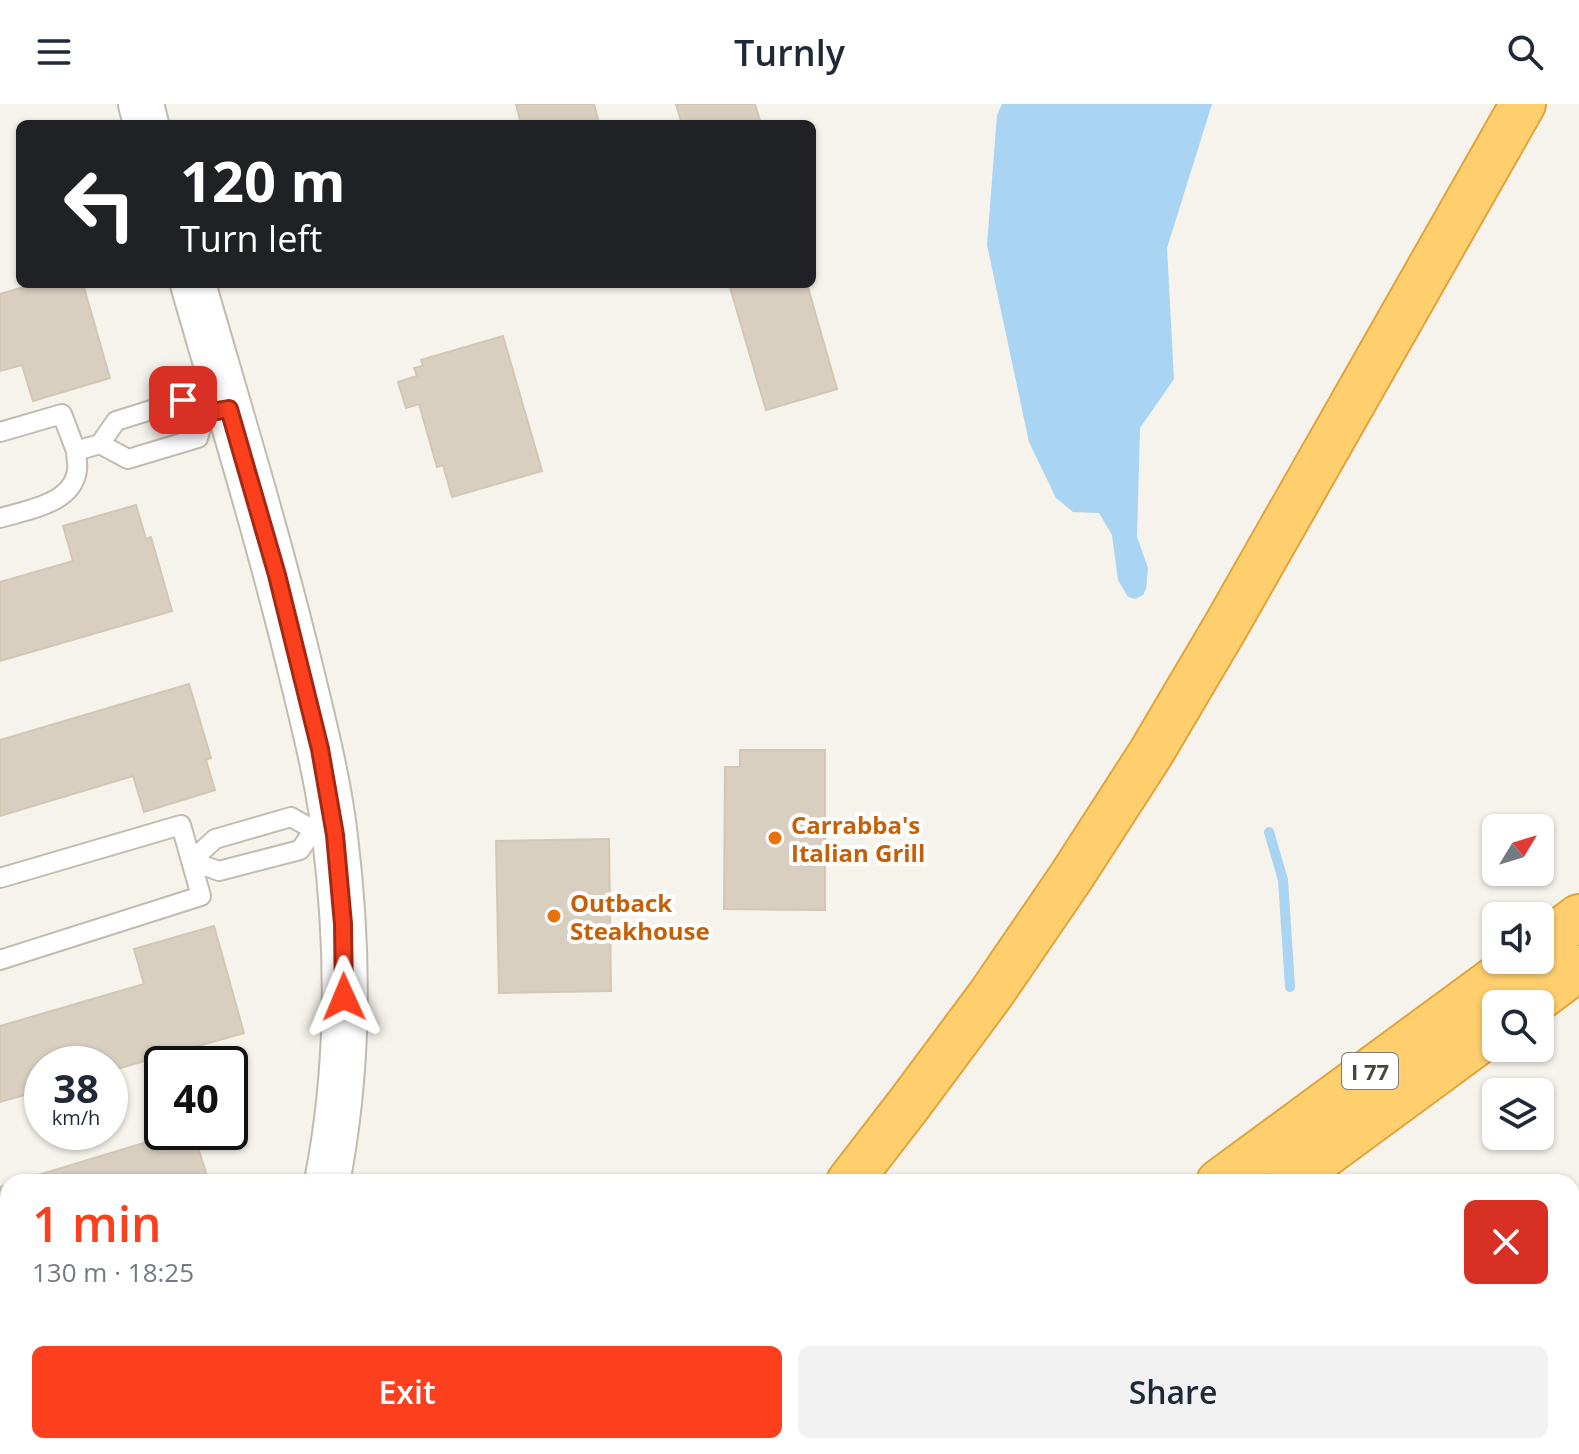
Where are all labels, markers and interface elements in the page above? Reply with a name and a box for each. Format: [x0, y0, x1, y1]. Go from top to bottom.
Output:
text: Turnly [734, 28, 845, 77]
icon: menu [32, 30, 76, 74]
icon: search [1503, 30, 1547, 74]
text: 120 m [180, 142, 346, 218]
icon: left [48, 152, 152, 256]
text: Turn left [180, 214, 322, 263]
pin [149, 366, 217, 434]
icon: arrive [161, 378, 205, 422]
place label: Carrabba's Italian Grill [791, 808, 925, 869]
north arrow [1482, 814, 1554, 886]
map controls [1482, 814, 1554, 1150]
marker: Carrabba's Italian Grill [766, 829, 784, 847]
place label: Outback Steakhouse [570, 886, 710, 947]
button: sound [1482, 902, 1554, 974]
marker: Outback Steakhouse [545, 907, 563, 925]
position arrow [302, 955, 386, 1039]
button: search [1482, 990, 1554, 1062]
speed limit sign: 40 [144, 1046, 248, 1150]
road number: I 77 [1342, 1053, 1398, 1089]
text: 38 [53, 1060, 99, 1115]
button: layers [1482, 1078, 1554, 1150]
text: km/h [52, 1104, 100, 1131]
text: 1 min [32, 1191, 162, 1256]
button: close [1464, 1200, 1548, 1284]
text: 130 m · 18:25 [32, 1254, 194, 1290]
button: Exit [32, 1346, 782, 1438]
button: Share [798, 1346, 1548, 1438]

